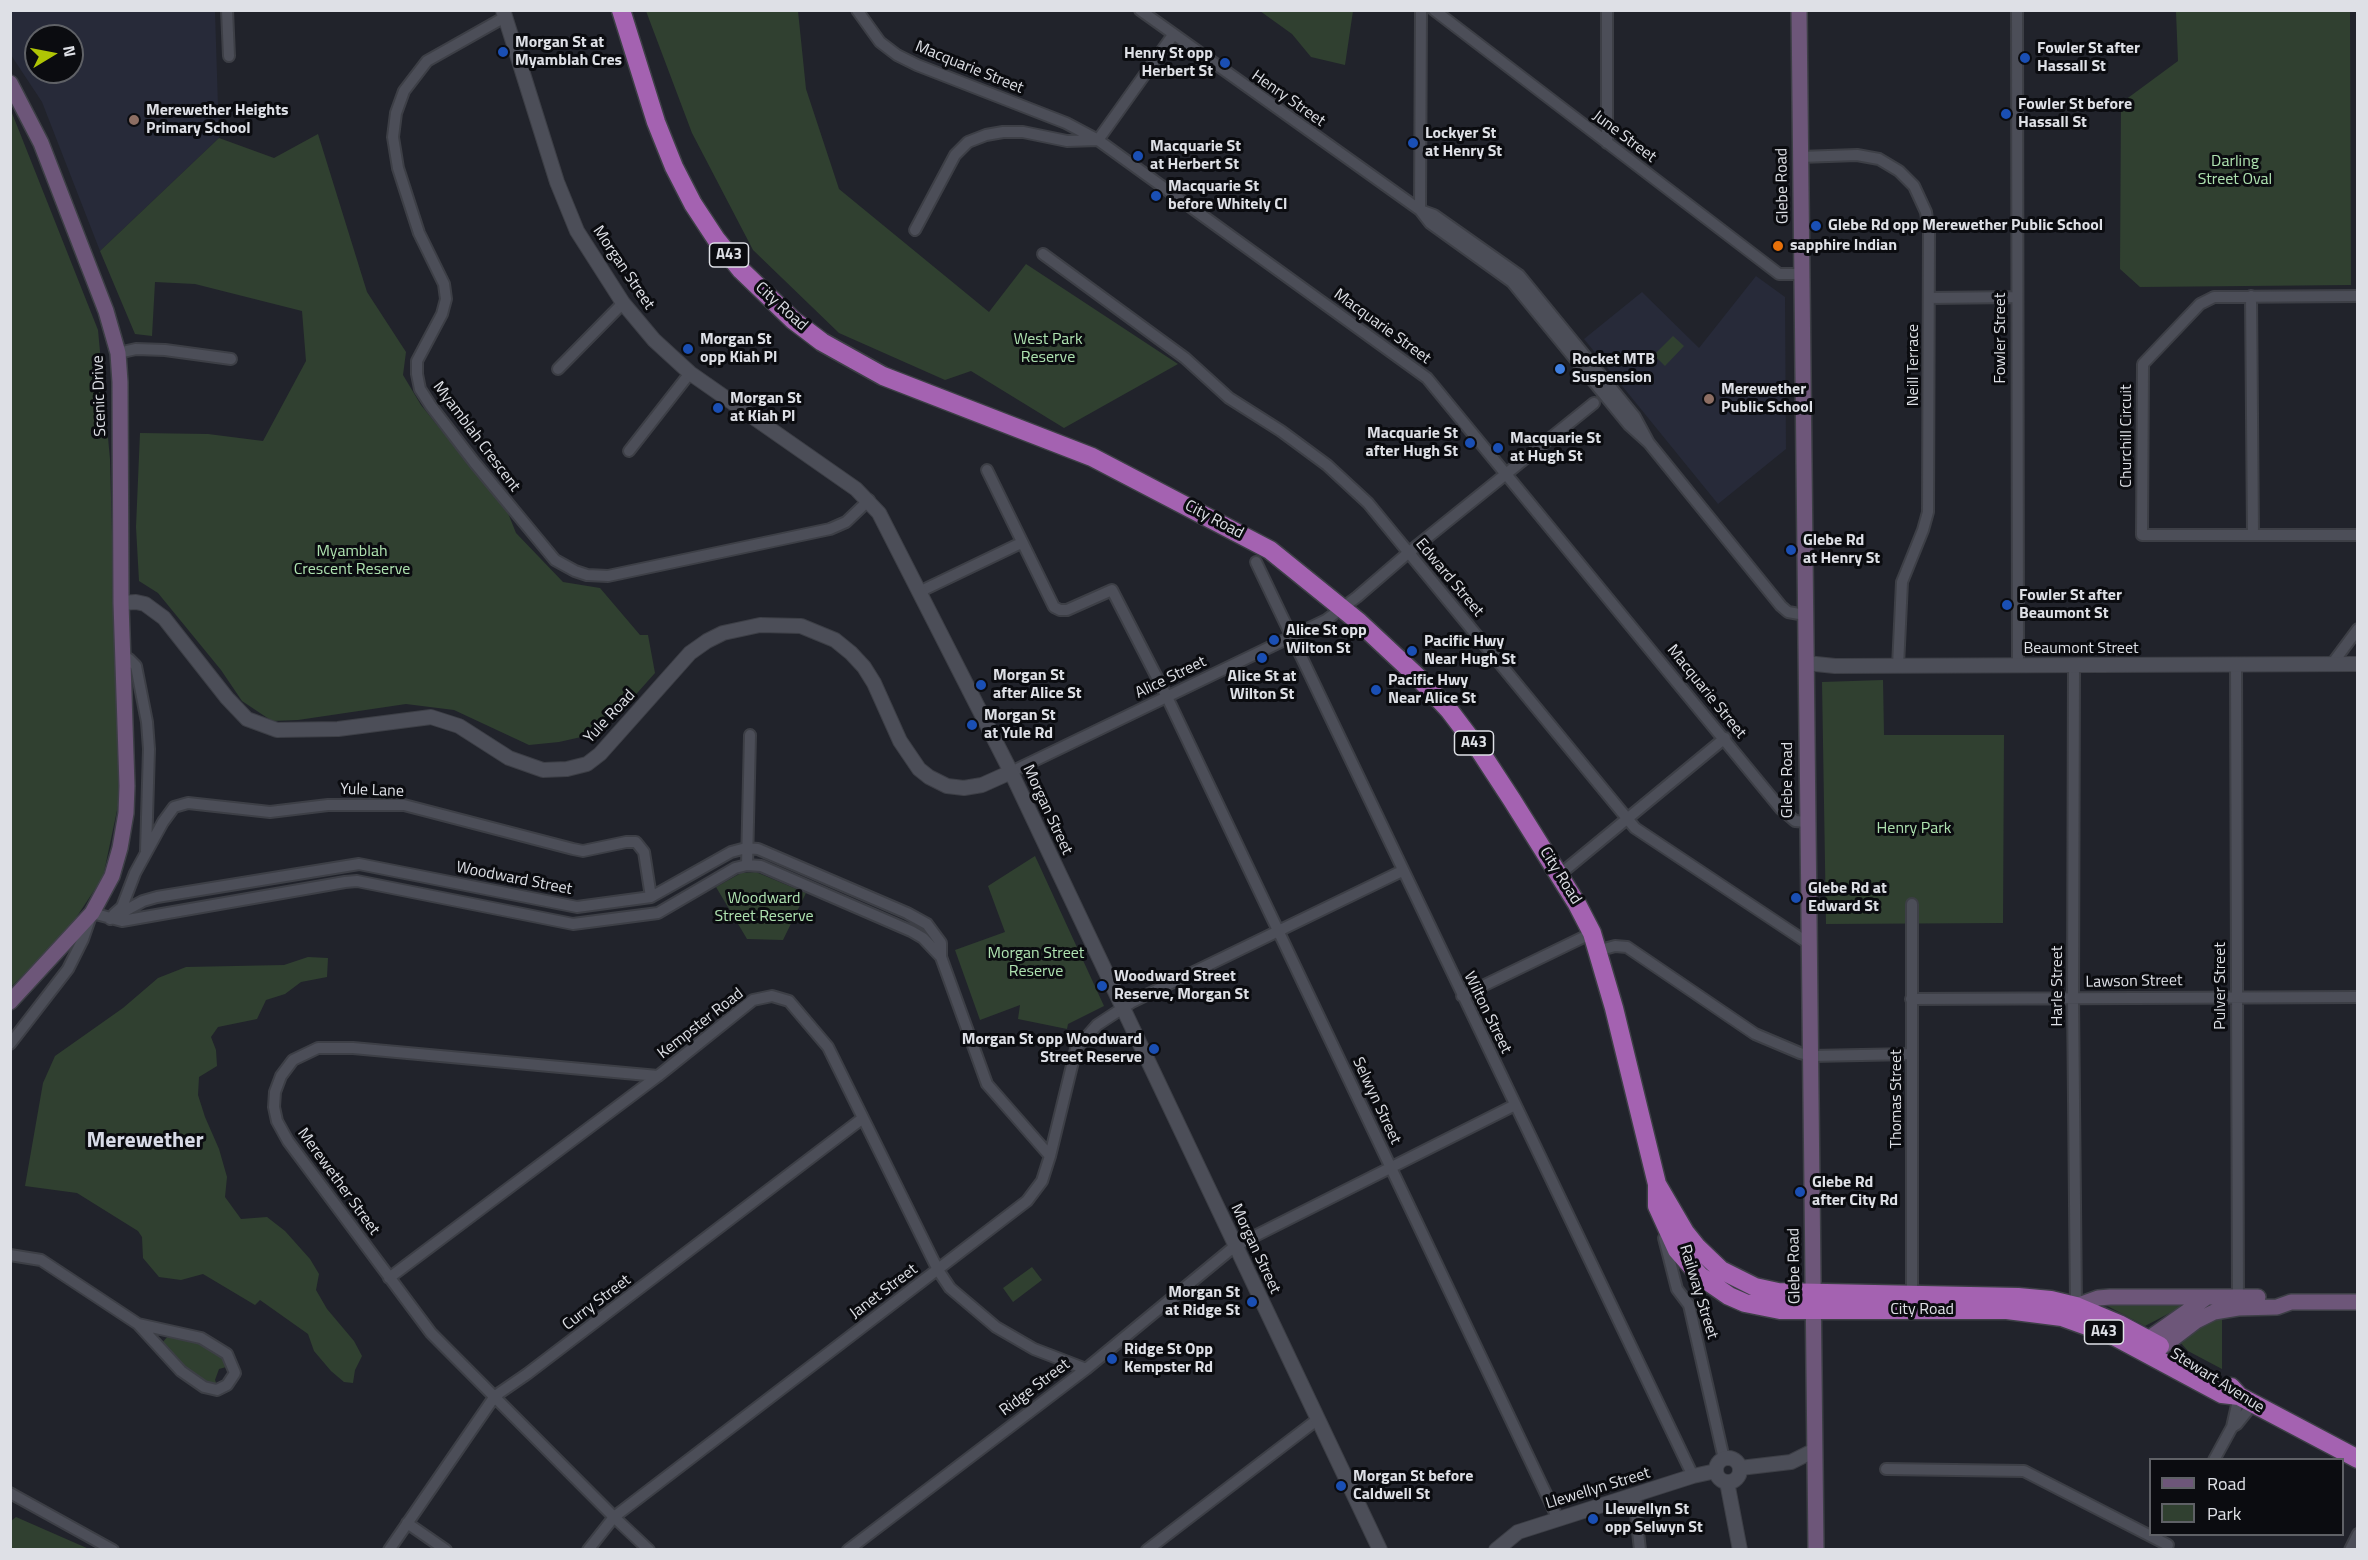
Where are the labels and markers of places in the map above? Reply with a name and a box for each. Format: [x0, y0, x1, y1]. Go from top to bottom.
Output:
place label: Morgan St at Myamblah Cres [515, 33, 622, 71]
place label: Fowler St after Hassall St [2037, 39, 2140, 77]
place label: Henry St opp Herbert St [1124, 44, 1213, 82]
marker: Morgan St at Myamblah Cres [496, 45, 510, 59]
marker: Fowler St after Hassall St [2018, 51, 2032, 65]
marker: Henry St opp Herbert St [1218, 56, 1232, 70]
place label: Fowler St before Hassall St [2018, 95, 2132, 133]
place label: Merewether Heights Primary School [146, 101, 289, 139]
marker: Fowler St before Hassall St [1999, 107, 2013, 121]
marker: Merewether Heights Primary School [127, 113, 141, 127]
place label: Lockyer St at Henry St [1425, 124, 1502, 162]
marker: Lockyer St at Henry St [1406, 136, 1420, 150]
place label: Macquarie St at Herbert St [1150, 137, 1241, 175]
marker: Macquarie St at Herbert St [1131, 149, 1145, 163]
place label: Macquarie St before Whitely Cl [1168, 177, 1287, 215]
marker: Macquarie St before Whitely Cl [1149, 189, 1163, 203]
place label: Glebe Rd opp Merewether Public School [1828, 216, 2103, 236]
marker: Glebe Rd opp Merewether Public School [1809, 219, 1823, 233]
place label: sapphire Indian [1790, 236, 1897, 256]
marker: sapphire Indian [1771, 239, 1785, 253]
place label: Morgan St opp Kiah Pl [700, 330, 777, 368]
marker: Morgan St opp Kiah Pl [681, 342, 695, 356]
place label: Rocket MTB Suspension [1572, 350, 1655, 388]
marker: Rocket MTB Suspension [1553, 362, 1567, 376]
place label: Merewether Public School [1721, 380, 1813, 418]
place label: Morgan St at Kiah Pl [730, 389, 802, 427]
marker: Merewether Public School [1702, 392, 1716, 406]
marker: Morgan St at Kiah Pl [711, 401, 725, 415]
place label: Macquarie St after Hugh St [1366, 424, 1458, 462]
place label: Macquarie St at Hugh St [1510, 429, 1601, 467]
marker: Macquarie St after Hugh St [1463, 436, 1477, 450]
marker: Macquarie St at Hugh St [1491, 441, 1505, 455]
place label: Glebe Rd at Henry St [1803, 531, 1880, 569]
marker: Glebe Rd at Henry St [1784, 543, 1798, 557]
place label: Fowler St after Beaumont St [2019, 586, 2122, 624]
marker: Fowler St after Beaumont St [2000, 598, 2014, 612]
place label: Alice St opp Wilton St [1286, 621, 1367, 659]
place label: Pacific Hwy Near Hugh St [1424, 632, 1516, 670]
marker: Alice St opp Wilton St [1267, 633, 1281, 647]
marker: Pacific Hwy Near Hugh St [1405, 644, 1419, 658]
marker: Alice St at Wilton St [1255, 651, 1269, 665]
place label: Morgan St after Alice St [993, 666, 1082, 704]
place label: Alice St at Wilton St [1228, 667, 1296, 705]
place label: Pacific Hwy Near Alice St [1388, 671, 1476, 709]
marker: Morgan St after Alice St [974, 678, 988, 692]
marker: Pacific Hwy Near Alice St [1369, 683, 1383, 697]
place label: Morgan St at Yule Rd [984, 706, 1056, 744]
marker: Morgan St at Yule Rd [965, 718, 979, 732]
place label: Glebe Rd at Edward St [1808, 879, 1887, 917]
marker: Glebe Rd at Edward St [1789, 891, 1803, 905]
place label: Woodward Street Reserve, Morgan St [1114, 967, 1249, 1005]
marker: Woodward Street Reserve, Morgan St [1095, 979, 1109, 993]
place label: Morgan St opp Woodward Street Reserve [962, 1030, 1142, 1068]
marker: Morgan St opp Woodward Street Reserve [1147, 1042, 1161, 1056]
place label: Glebe Rd after City Rd [1812, 1173, 1898, 1211]
marker: Glebe Rd after City Rd [1793, 1185, 1807, 1199]
place label: Morgan St at Ridge St [1165, 1283, 1240, 1321]
marker: Morgan St at Ridge St [1245, 1295, 1259, 1309]
place label: Ridge St Opp Kempster Rd [1124, 1340, 1213, 1378]
marker: Ridge St Opp Kempster Rd [1105, 1352, 1119, 1366]
place label: Morgan St before Caldwell St [1353, 1467, 1473, 1505]
marker: Morgan St before Caldwell St [1334, 1479, 1348, 1493]
place label: Llewellyn St opp Selwyn St [1605, 1500, 1703, 1538]
marker: Llewellyn St opp Selwyn St [1586, 1512, 1600, 1526]

